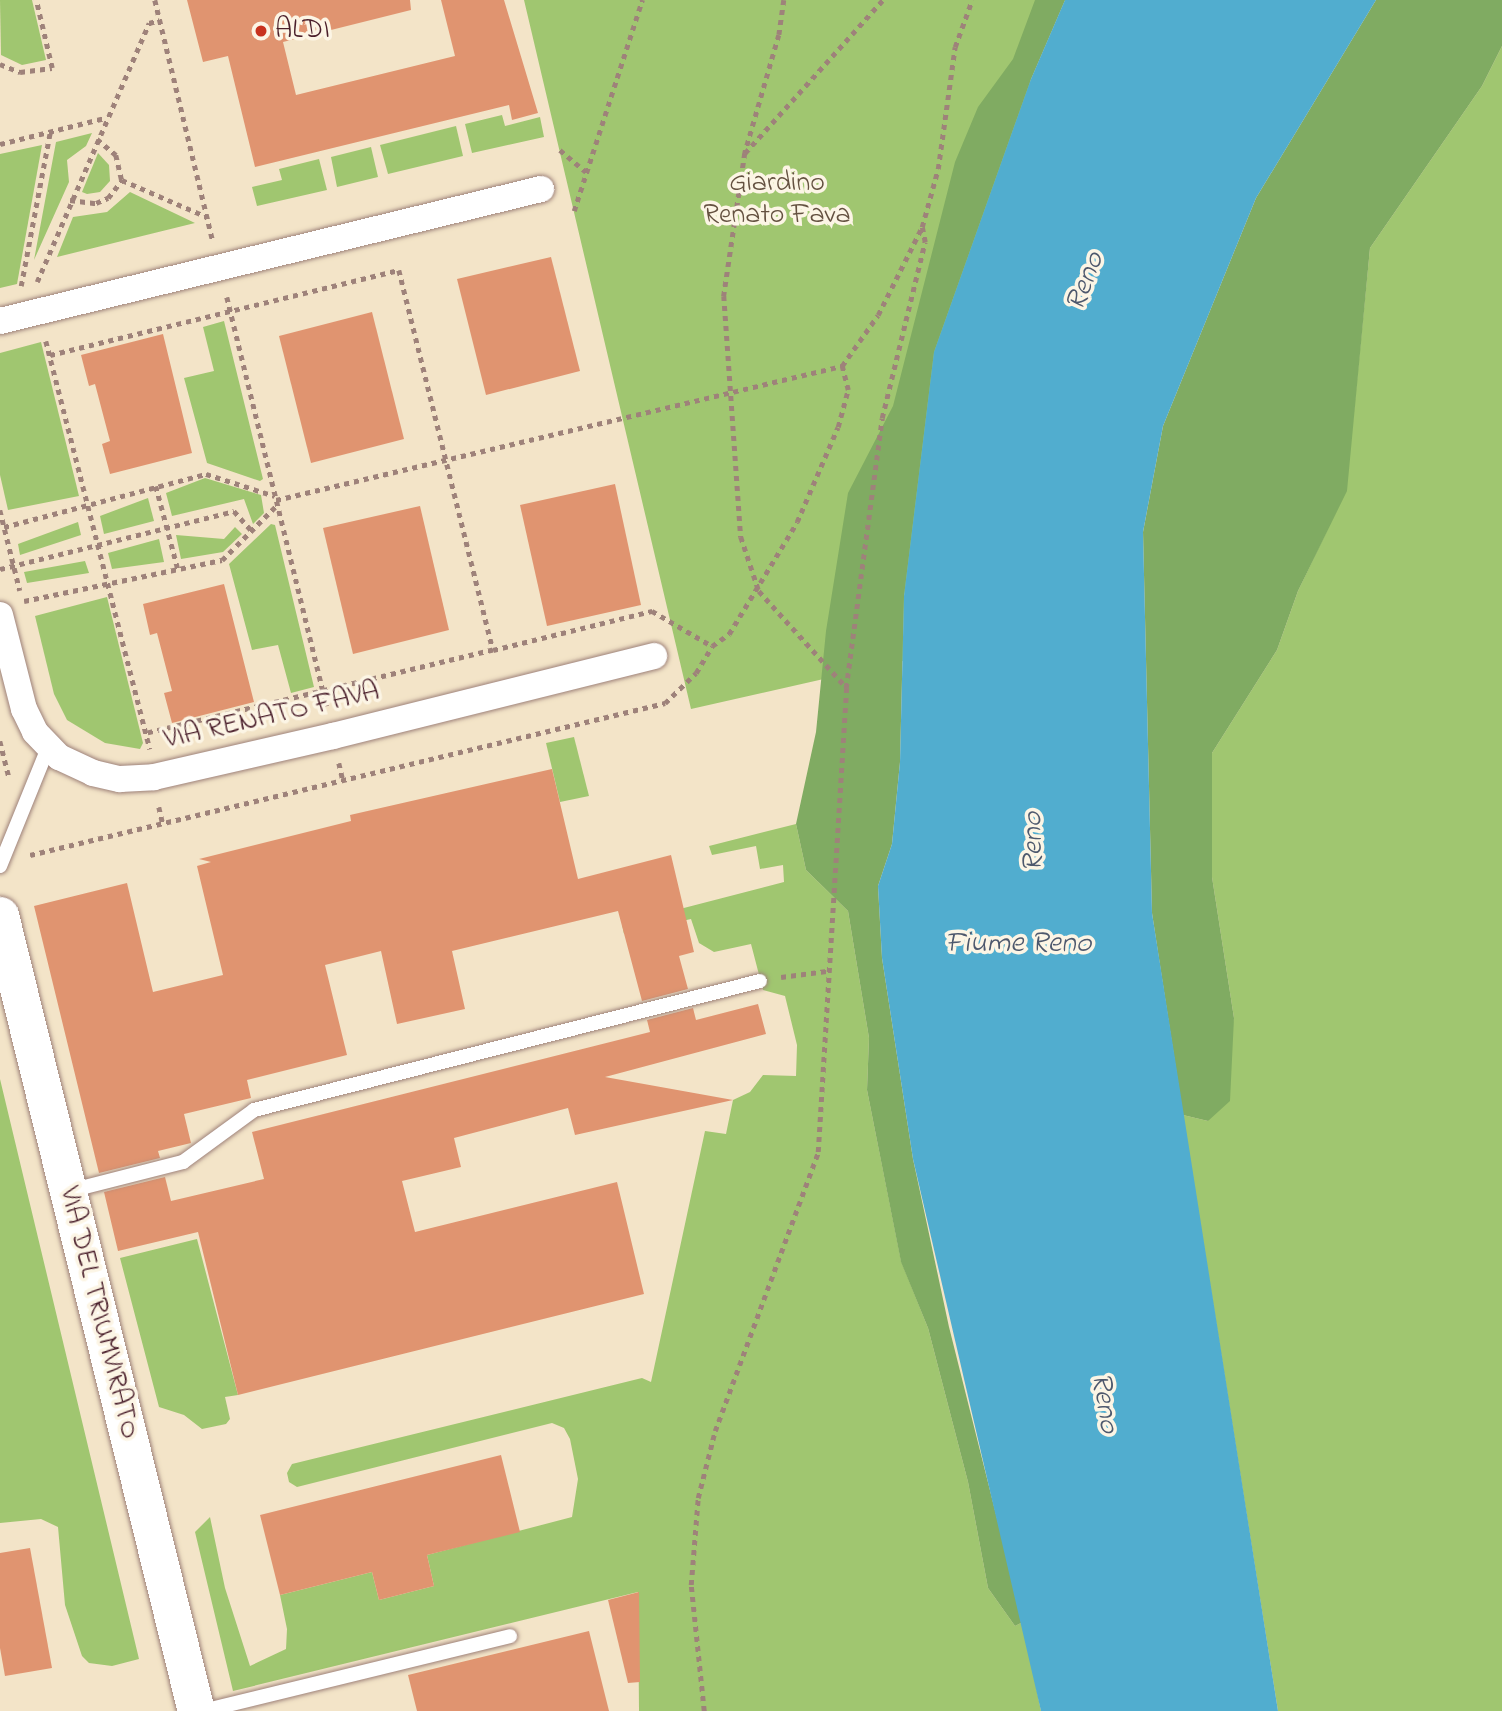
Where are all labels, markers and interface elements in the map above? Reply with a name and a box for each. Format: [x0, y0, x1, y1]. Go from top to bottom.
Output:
place label: ALDI [275, 14, 330, 48]
marker: ALDI [253, 23, 269, 39]
park label: Giardino Renato Fava [703, 167, 851, 233]
water label: Reno [1058, 247, 1114, 317]
street label: VIA RENATO FAVA [161, 676, 383, 758]
water label: Reno [1015, 811, 1053, 873]
water label: Fiume Reno [945, 926, 1091, 962]
street label: VIA DEL TRIUMVIRATO [50, 1183, 146, 1443]
water label: Reno [1081, 1370, 1127, 1436]

